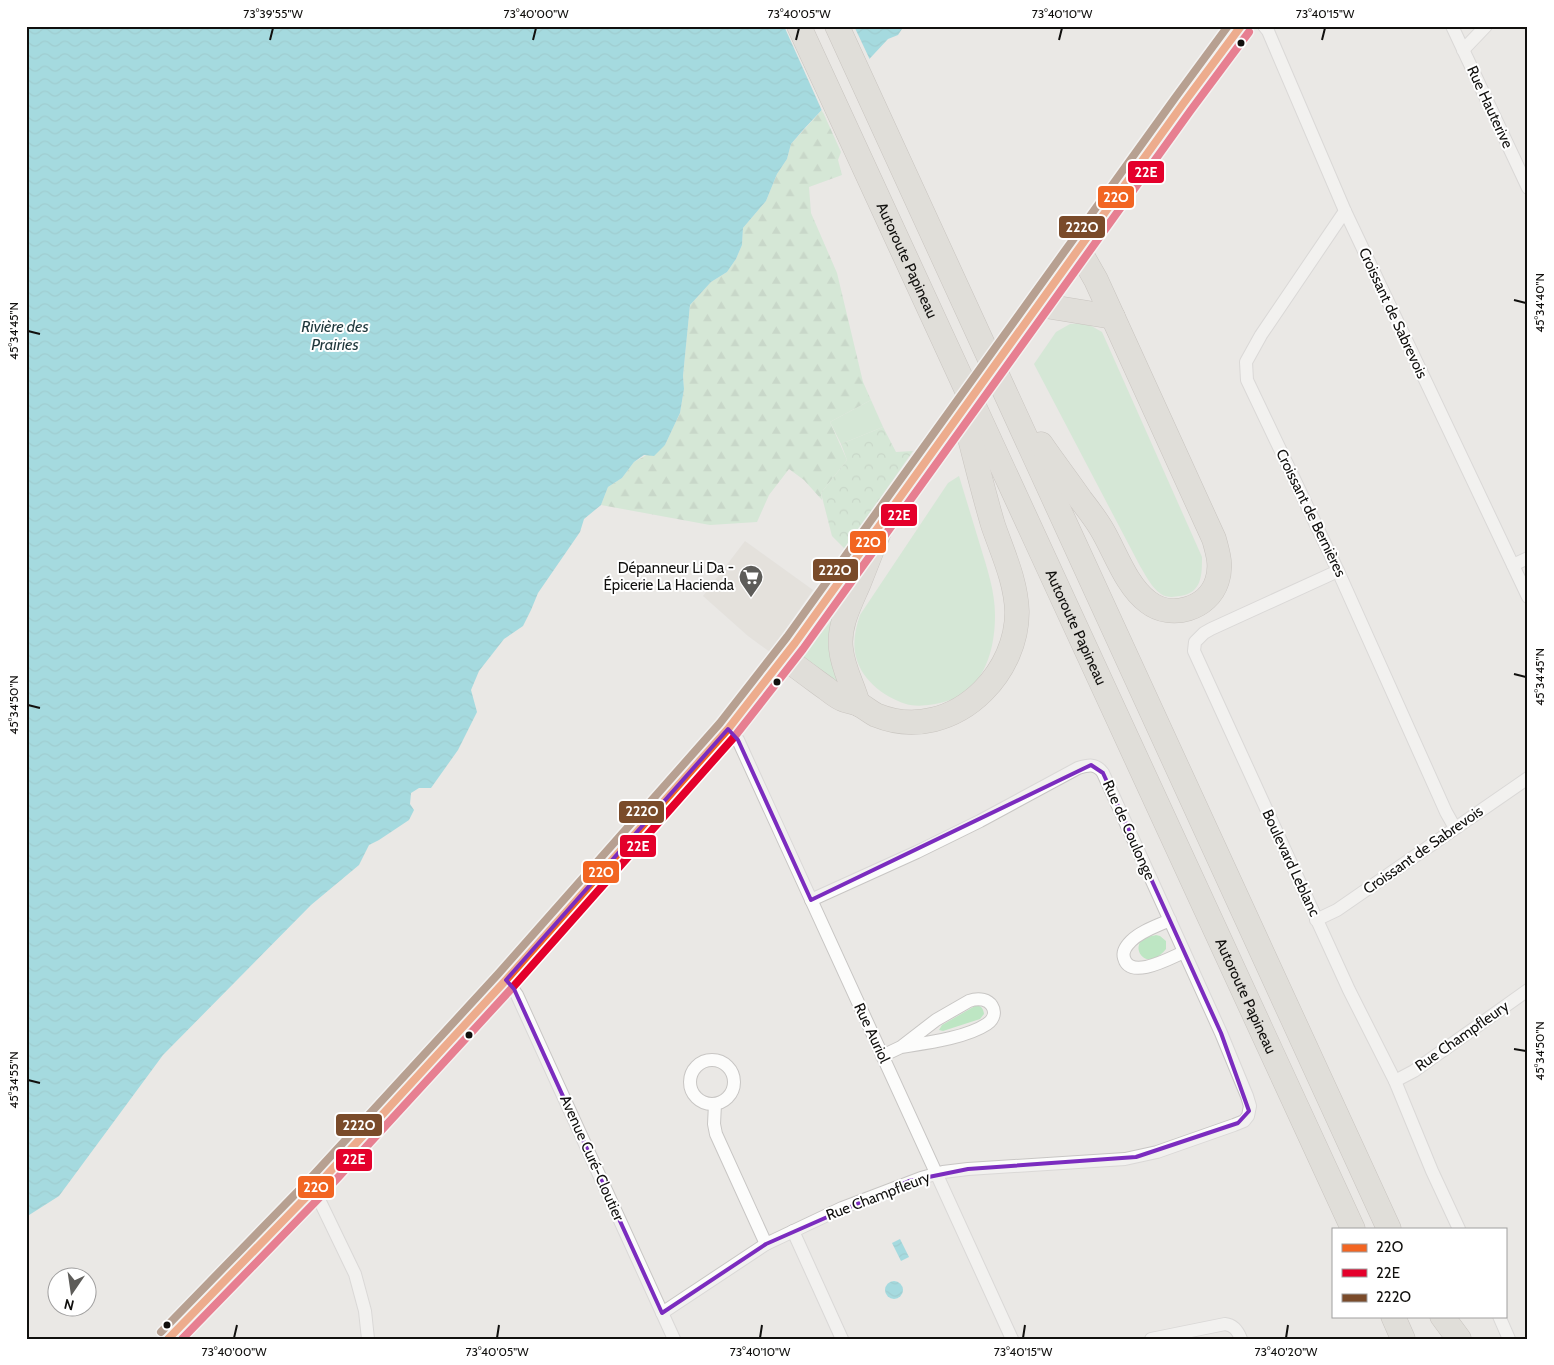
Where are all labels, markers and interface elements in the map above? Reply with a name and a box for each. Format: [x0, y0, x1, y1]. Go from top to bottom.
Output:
text: 73°39'55"W [243, 6, 303, 21]
text: 73°40'00"W [503, 6, 569, 21]
text: 73°40'05"W [767, 6, 831, 21]
text: 73°40'10"W [1032, 6, 1093, 21]
text: 73°40'15"W [1296, 6, 1355, 21]
unlabelled marker [1236, 38, 1246, 48]
street label: Rue Hauterive [1463, 63, 1517, 151]
line badge: 22E [1127, 160, 1165, 184]
text: 22E [1135, 163, 1157, 181]
line badge: 22O [1097, 185, 1135, 209]
text: 22O [1103, 188, 1129, 206]
street label: Autoroute Papineau [873, 200, 941, 321]
line badge: 222O [1058, 215, 1106, 239]
text: 222O [1066, 218, 1099, 236]
street label: Croissant de Sabrevois [1355, 245, 1431, 381]
text: 45°34'40"N [1532, 273, 1547, 333]
text: 45°34'45"N [6, 302, 21, 360]
water label: Rivière des Prairies [301, 317, 369, 354]
street label: Croissant de Bernières [1272, 446, 1350, 580]
line badge: 22E [880, 503, 918, 527]
text: 22E [888, 506, 910, 524]
line badge: 22O [849, 530, 887, 554]
text: 22O [855, 533, 881, 551]
line badge: 222O [812, 558, 859, 582]
place label: Dépanneur Li Da - Épicerie La Hacienda [604, 559, 735, 594]
text: 222O [819, 561, 852, 579]
supermarket icon: Dépanneur Li Da - Épicerie La Hacienda [738, 564, 764, 598]
street label: Autoroute Papineau [1042, 567, 1110, 688]
text: 45°34'45"N [1532, 648, 1547, 706]
text: 45°34'50"N [6, 675, 21, 735]
unlabelled marker [772, 677, 782, 687]
street label: Rue de Coulonge [1099, 777, 1159, 883]
line badge: 222O [618, 800, 665, 824]
text: 222O [626, 802, 659, 820]
street label: Croissant de Sabrevois [1360, 802, 1486, 898]
street label: Boulevard Leblanc [1258, 807, 1324, 920]
line badge: 22E [619, 834, 657, 858]
text: 22E [627, 837, 649, 855]
line badge: 22O [582, 860, 620, 884]
text: 22O [588, 863, 614, 881]
street label: Autoroute Papineau [1211, 935, 1280, 1057]
street label: Rue Champfleury [1412, 997, 1513, 1075]
street label: Rue Auriol [850, 1000, 894, 1066]
text: 45°34'50"N [1532, 1021, 1547, 1081]
unlabelled marker [464, 1030, 474, 1040]
text: 45°34'55"N [6, 1051, 21, 1109]
street label: Avenue Curé-Cloutier [556, 1092, 628, 1224]
line badge: 222O [335, 1113, 383, 1137]
text: 222O [343, 1116, 376, 1134]
line badge: 22E [335, 1148, 373, 1172]
text: 22E [343, 1150, 365, 1168]
street label: Rue Champfleury [823, 1168, 933, 1224]
line badge: 22O [297, 1175, 335, 1199]
text: 22O [303, 1178, 329, 1196]
legend [1332, 1228, 1506, 1318]
text: 22O [1376, 1238, 1403, 1256]
text: 22E [1376, 1264, 1400, 1282]
north arrow [48, 1268, 98, 1318]
text: 222O [1376, 1288, 1411, 1306]
text: N [62, 1295, 76, 1315]
unlabelled marker [162, 1320, 172, 1330]
text: 73°40'00"W [201, 1344, 267, 1359]
text: 73°40'05"W [465, 1344, 529, 1359]
text: 73°40'10"W [730, 1344, 791, 1359]
text: 73°40'15"W [994, 1344, 1053, 1359]
text: 73°40'20"W [1255, 1344, 1318, 1359]

